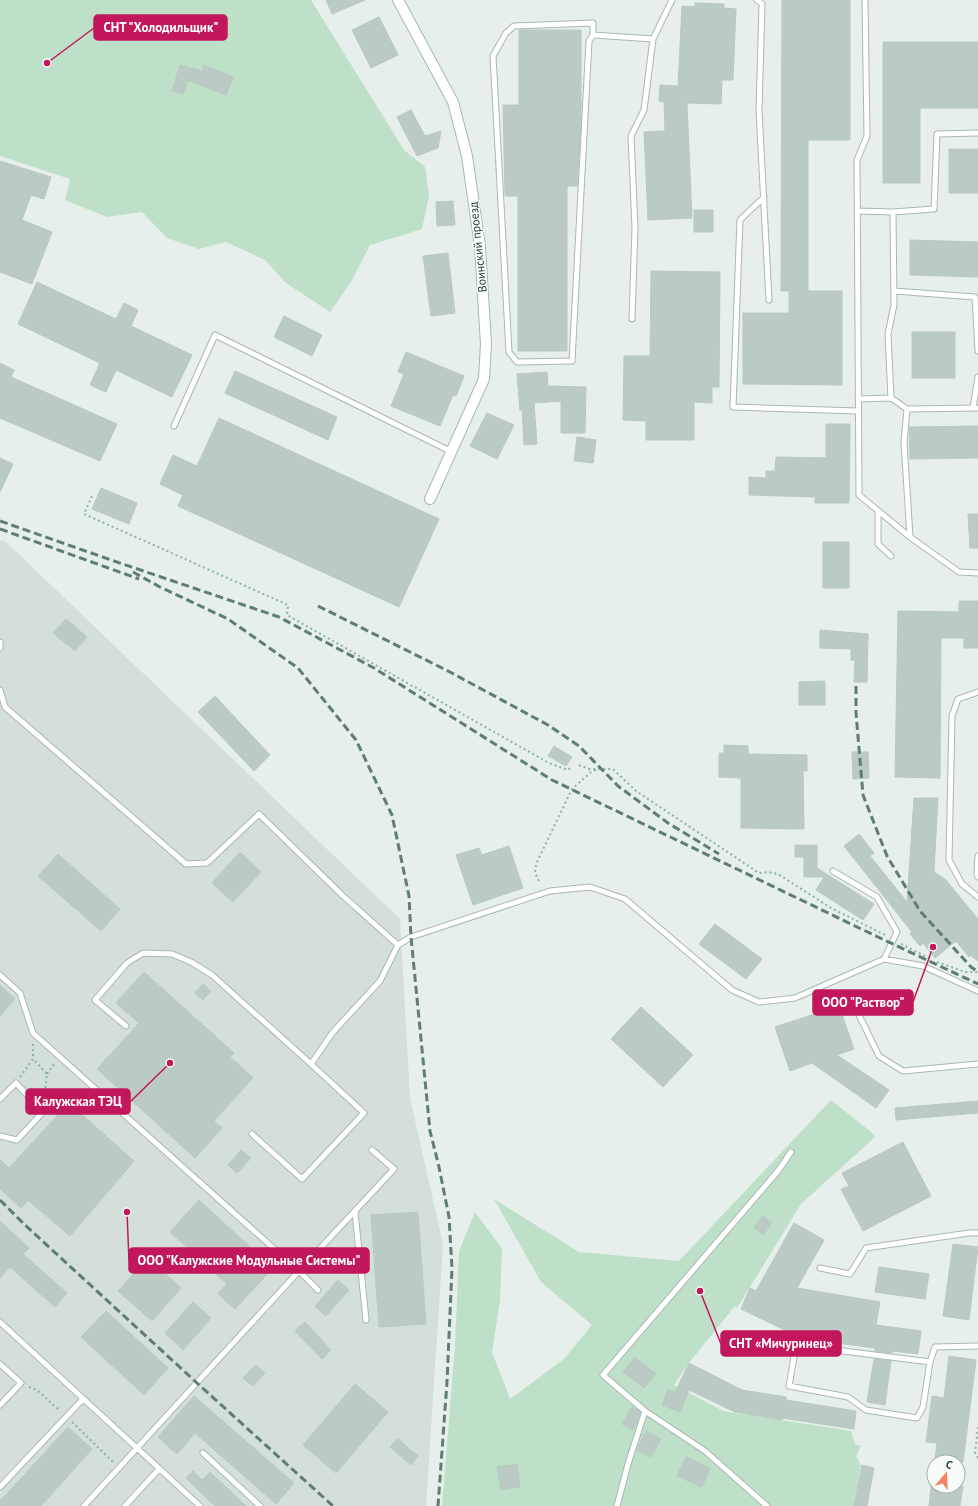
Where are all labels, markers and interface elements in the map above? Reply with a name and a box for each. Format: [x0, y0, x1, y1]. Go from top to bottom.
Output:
callout: СНТ "Холодильщик" [94, 15, 227, 40]
text: СНТ "Холодильщик" [104, 19, 219, 36]
street label: Воинский проезд [465, 200, 490, 293]
callout: ООО "Раствор" [813, 990, 913, 1015]
text: ООО "Раствор" [822, 994, 904, 1011]
callout: Калужская ТЭЦ [26, 1089, 130, 1114]
text: Калужская ТЭЦ [34, 1093, 122, 1110]
callout: ООО "Калужские Модульные Системы" [129, 1248, 369, 1273]
text: ООО "Калужские Модульные Системы" [137, 1252, 361, 1269]
callout: СНТ «Мичуринец» [721, 1331, 841, 1356]
text: СНТ «Мичуринец» [729, 1335, 833, 1352]
north arrow [926, 1454, 966, 1494]
text: С [944, 1457, 954, 1472]

